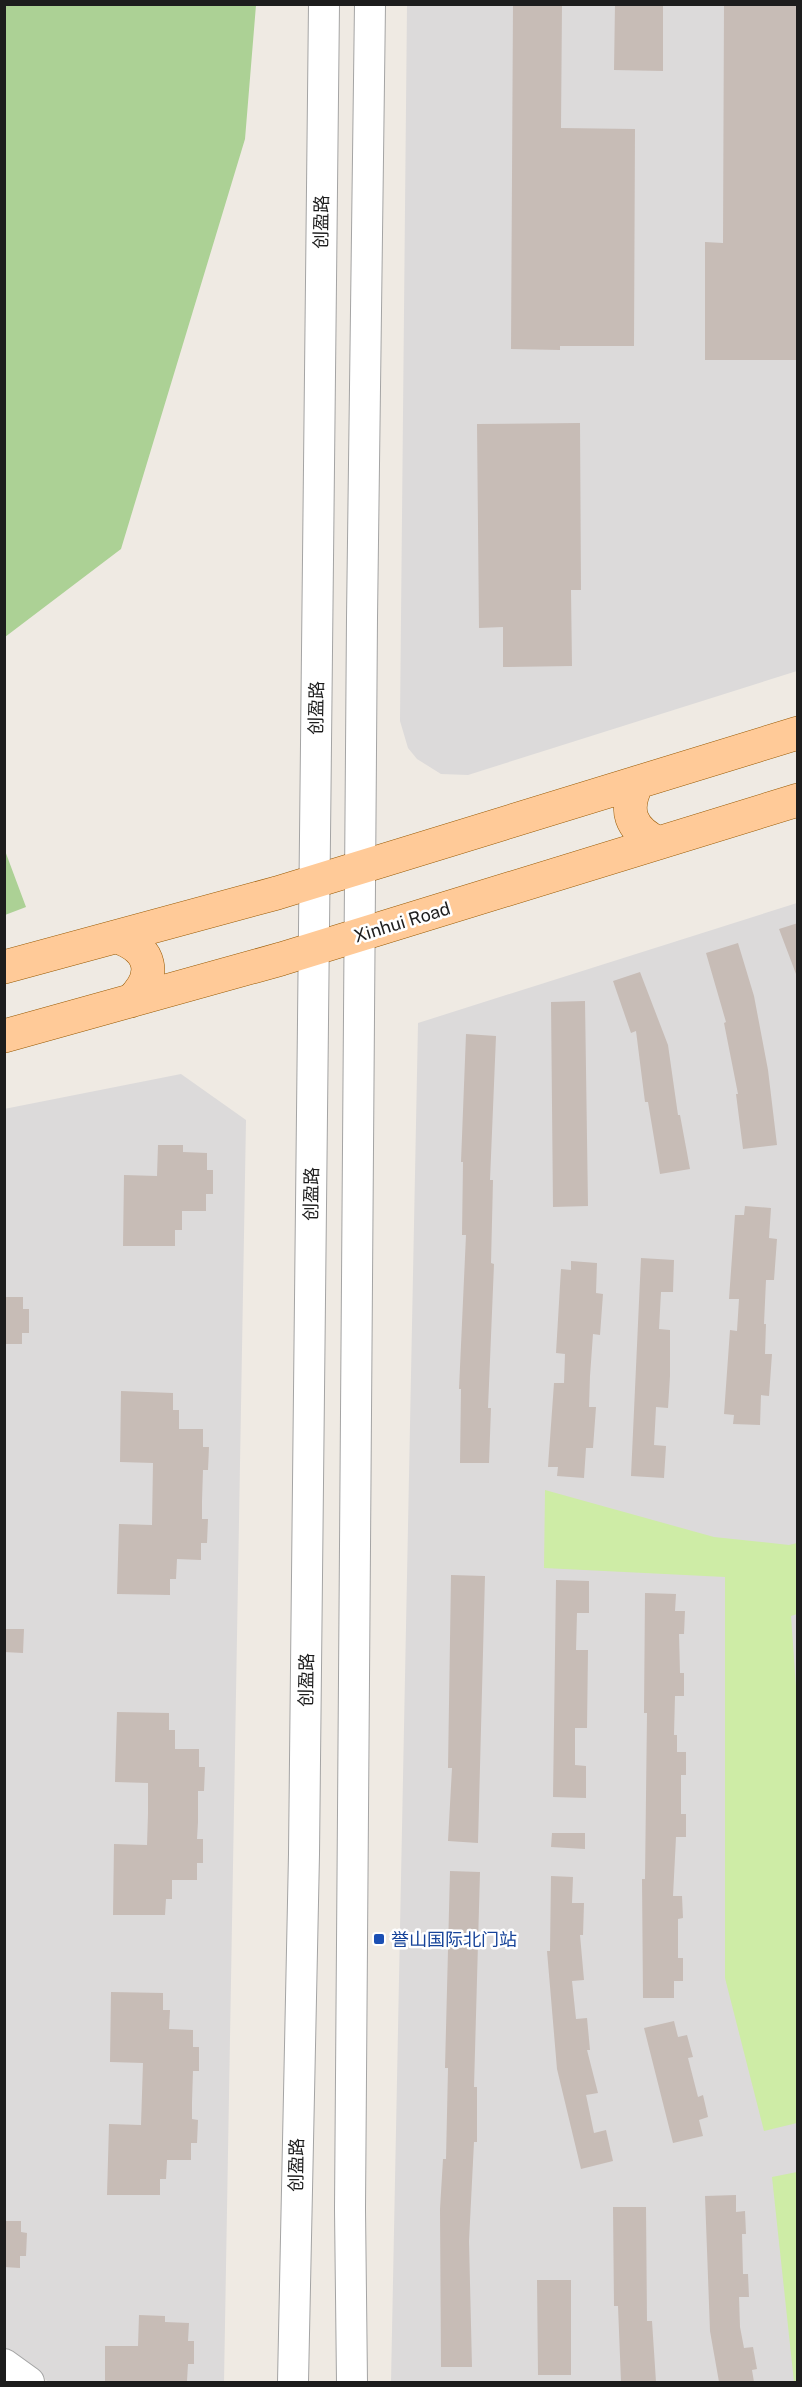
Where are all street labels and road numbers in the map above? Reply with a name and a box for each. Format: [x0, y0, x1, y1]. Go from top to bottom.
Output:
street label: 创盈路 [310, 195, 332, 249]
street label: 创盈路 [305, 681, 327, 735]
street label: Xinhui Road [351, 897, 453, 947]
street label: 创盈路 [300, 1167, 322, 1221]
street label: 创盈路 [295, 1653, 317, 1707]
street label: 创盈路 [285, 2138, 307, 2192]

